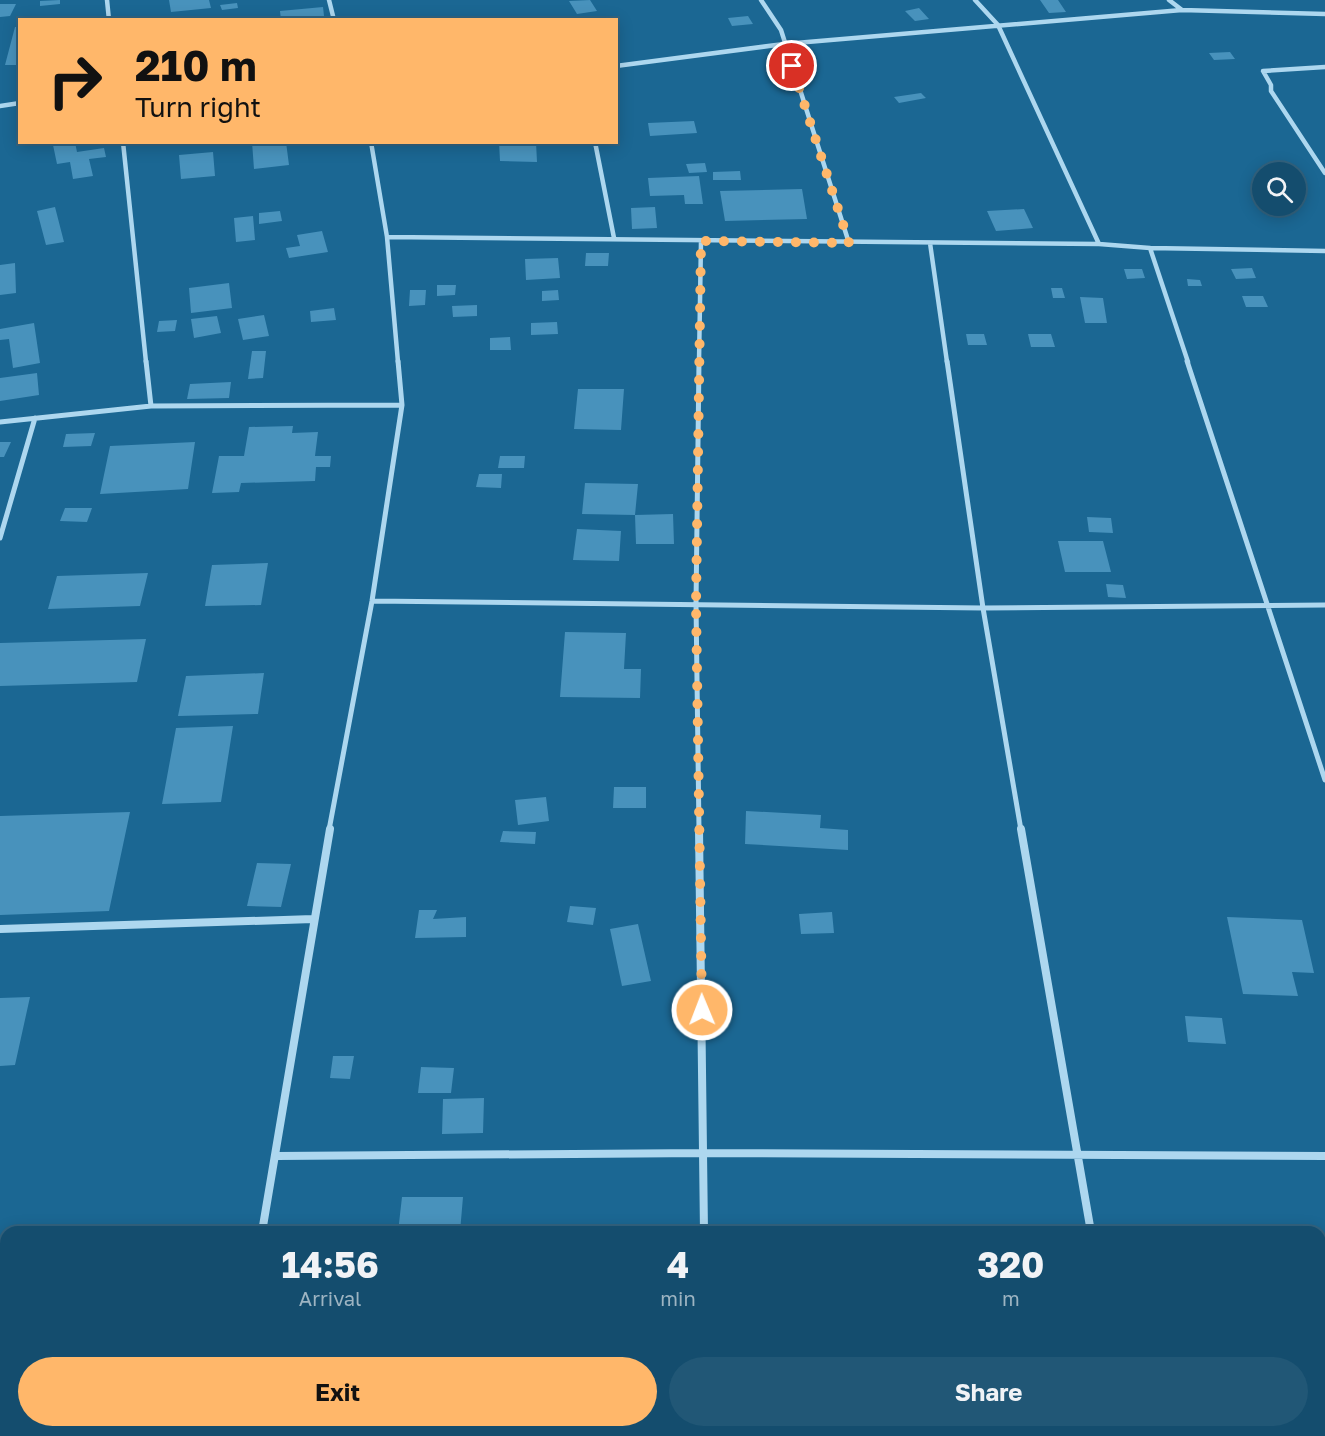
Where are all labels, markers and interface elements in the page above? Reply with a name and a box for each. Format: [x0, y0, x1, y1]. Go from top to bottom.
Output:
text: 210 m [135, 40, 257, 90]
pin [766, 40, 817, 91]
icon: right [36, 42, 114, 120]
icon: arrive [775, 49, 808, 82]
text: Turn right [135, 91, 261, 123]
map controls [1252, 162, 1306, 216]
button: search [1252, 162, 1306, 216]
position arrow [670, 978, 734, 1042]
text: 14:56 [281, 1243, 379, 1286]
text: 4 [667, 1243, 689, 1286]
text: 320 [977, 1243, 1045, 1286]
text: Arrival [299, 1286, 362, 1310]
text: min [660, 1286, 696, 1310]
text: m [1002, 1286, 1020, 1310]
button: Exit [18, 1357, 657, 1426]
button: Share [669, 1357, 1308, 1426]

